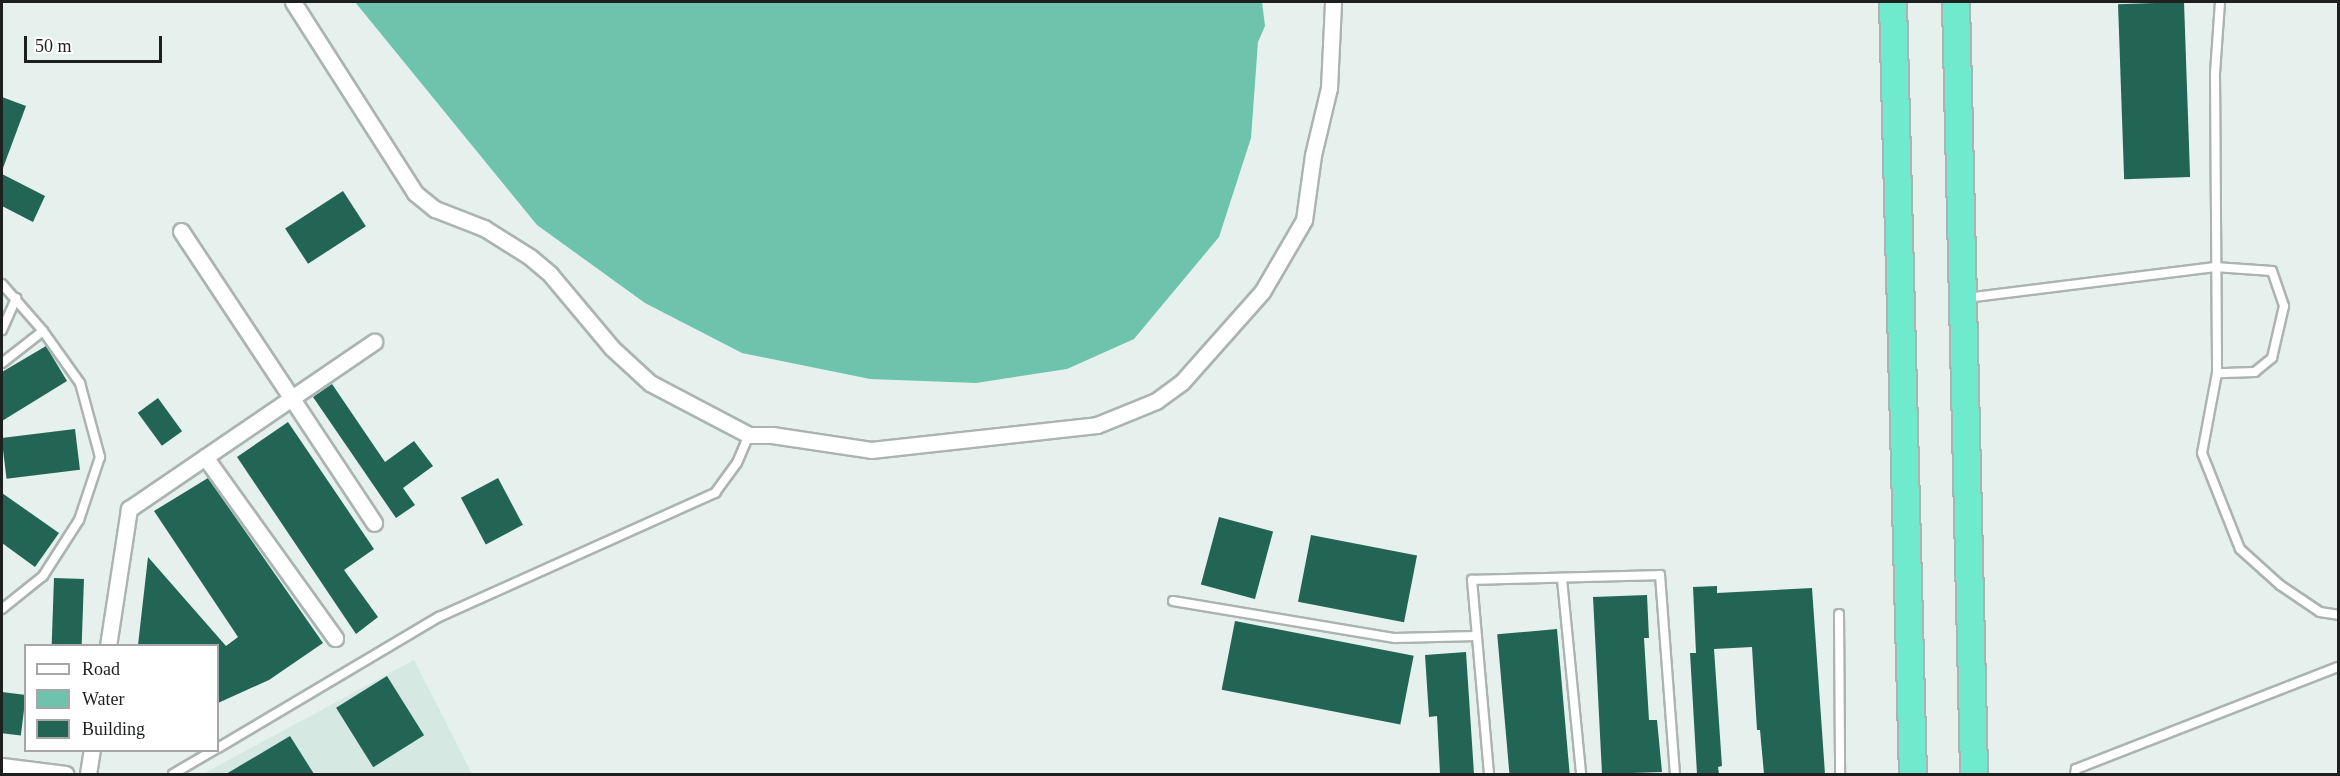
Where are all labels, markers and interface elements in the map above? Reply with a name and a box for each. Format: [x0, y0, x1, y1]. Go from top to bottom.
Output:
scale bar [27, 24, 165, 62]
text: 50 m [35, 36, 72, 56]
legend [24, 644, 219, 752]
text: Road [82, 659, 120, 679]
text: Water [82, 689, 125, 709]
text: Building [82, 719, 145, 739]

